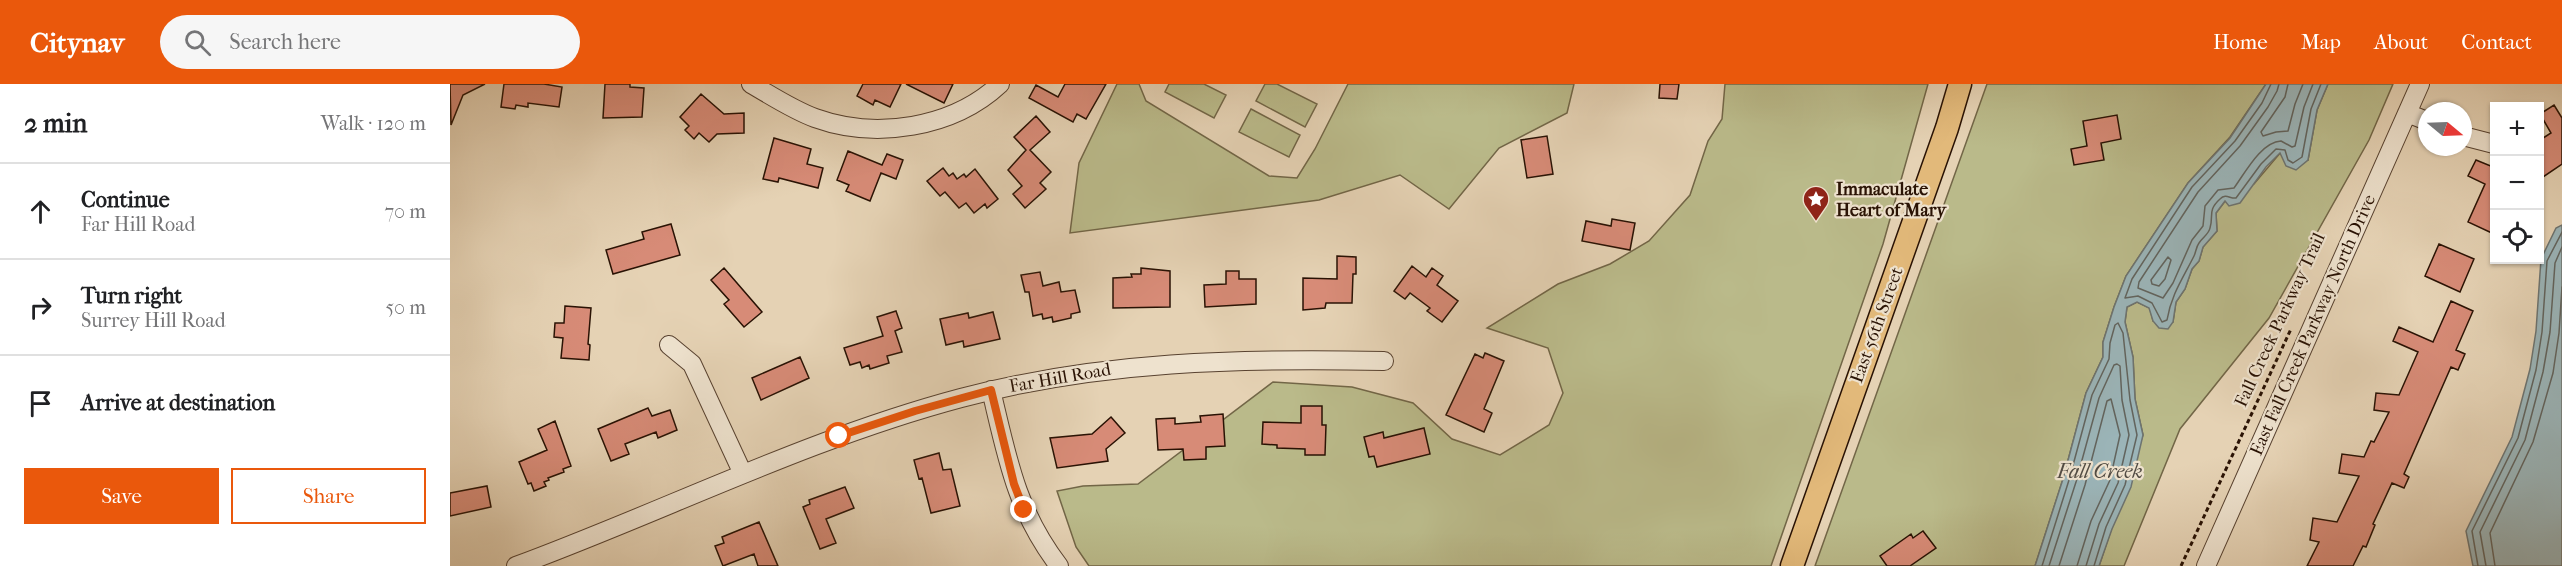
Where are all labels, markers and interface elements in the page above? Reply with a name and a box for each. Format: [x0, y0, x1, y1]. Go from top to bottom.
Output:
search box [160, 15, 580, 69]
text: Citynav [30, 26, 124, 59]
icon: search [181, 26, 214, 59]
text: Search here [229, 29, 341, 55]
text: Home [2213, 30, 2268, 54]
text: Map [2301, 30, 2341, 54]
text: About [2374, 30, 2428, 54]
text: Contact [2461, 30, 2532, 54]
north arrow [2418, 102, 2472, 156]
map controls [2490, 102, 2544, 264]
button: + [2490, 102, 2544, 156]
text: 2 min [24, 108, 87, 139]
text: Walk · 120 m [321, 112, 426, 135]
button: − [2490, 156, 2544, 210]
place label: Immaculate Heart of Mary [1836, 179, 1948, 221]
place icon: Immaculate Heart of Mary [1801, 184, 1831, 222]
text: Continue [81, 187, 170, 213]
street label: East Fall Creek Parkway North Drive [2246, 191, 2380, 459]
icon: ahead [24, 195, 57, 228]
text: 70 m [384, 200, 426, 223]
button: locate [2490, 210, 2544, 264]
text: Far Hill Road [81, 213, 195, 236]
street label: Fall Creek Parkway Trail [2230, 230, 2330, 410]
street label: East 56th Street [1846, 264, 1908, 386]
text: Turn right [81, 283, 182, 309]
icon: right [24, 291, 57, 324]
text: 50 m [385, 296, 426, 319]
text: Surrey Hill Road [81, 309, 226, 332]
street label: Far Hill Road [1008, 359, 1113, 397]
icon: arrive [24, 387, 57, 420]
text: Arrive at destination [81, 390, 275, 416]
route start [825, 422, 851, 448]
water label: Fall Creek [2056, 460, 2143, 483]
button: Save [24, 468, 219, 524]
button: Share [231, 468, 426, 524]
route end [1010, 496, 1036, 522]

